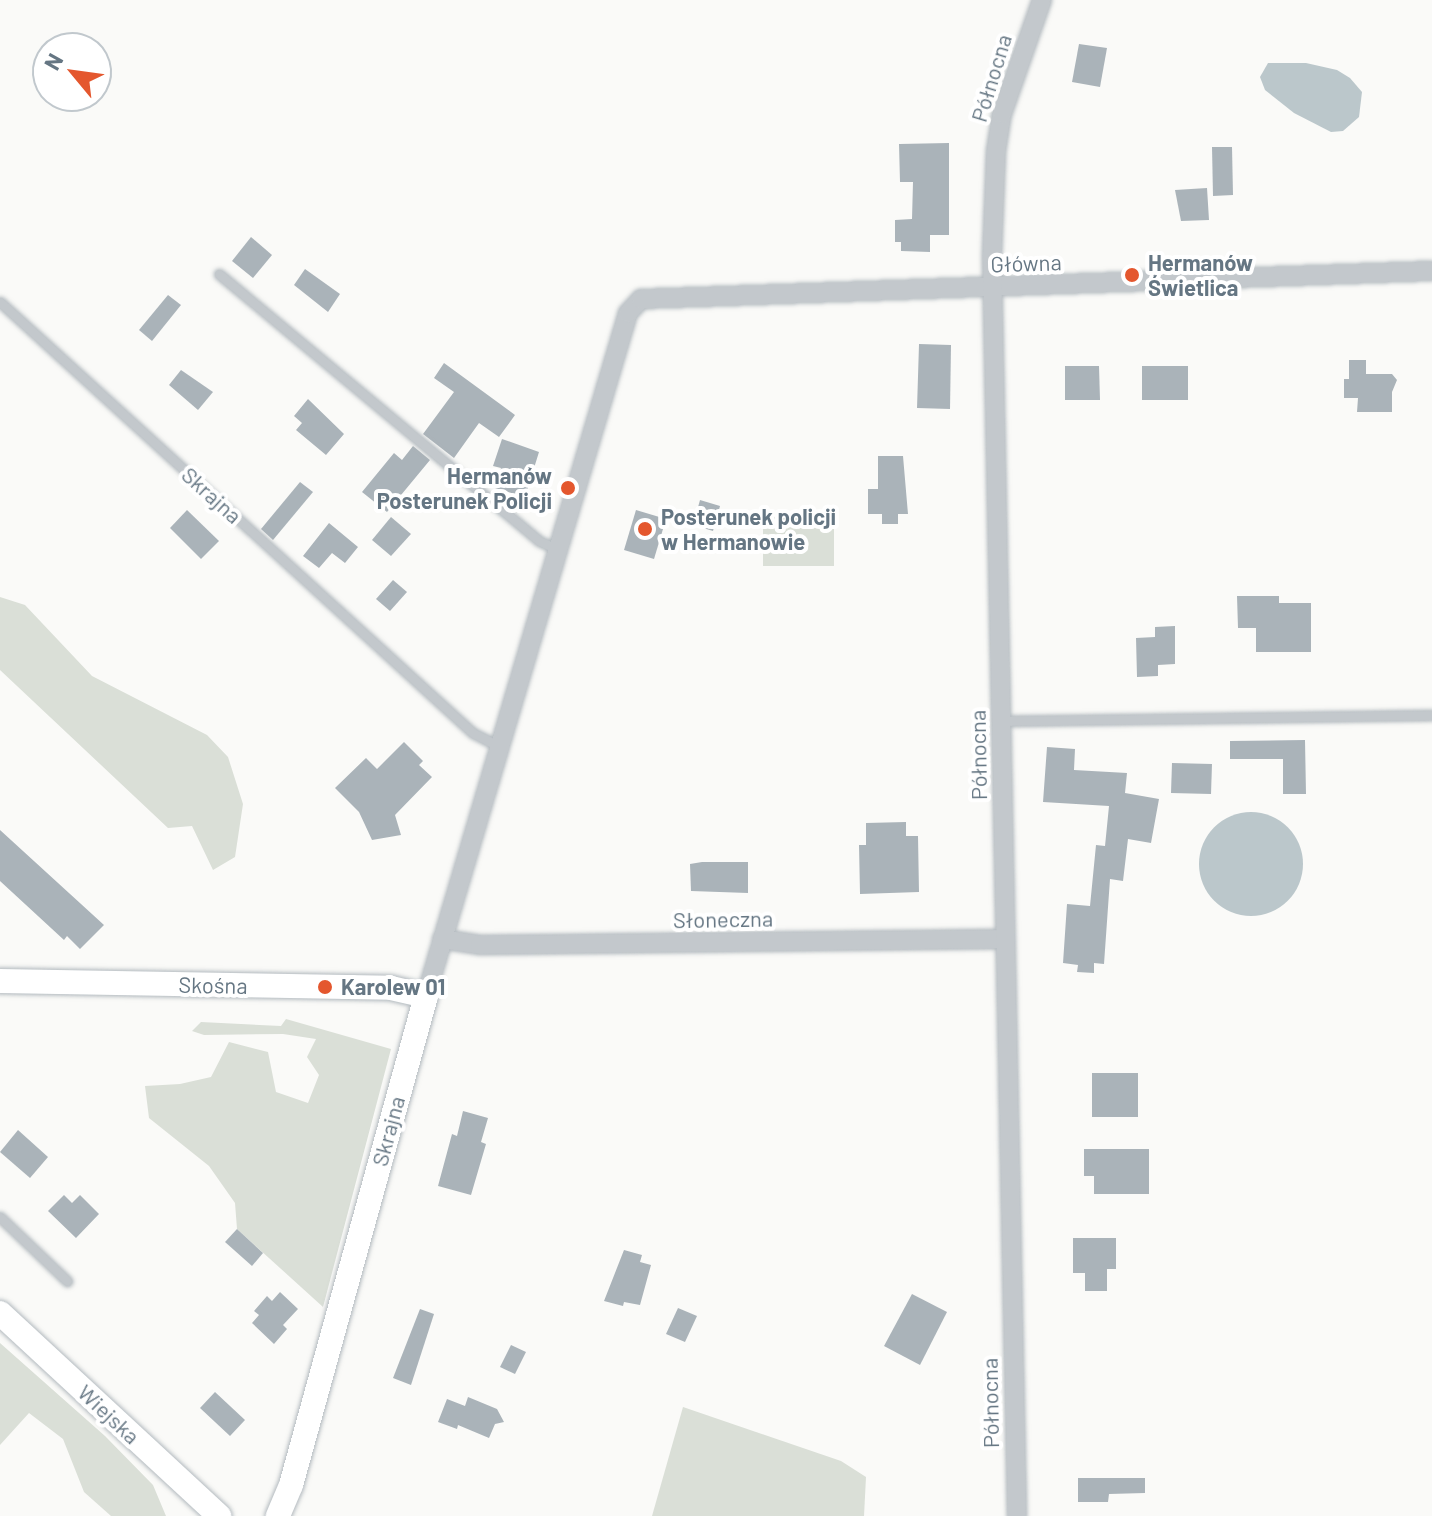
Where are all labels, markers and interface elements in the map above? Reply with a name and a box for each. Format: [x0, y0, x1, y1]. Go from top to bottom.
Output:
street label: Północna [965, 31, 1017, 125]
north arrow [32, 32, 112, 112]
text: N [38, 49, 68, 74]
street label: Główna [990, 249, 1062, 277]
place label: Hermanów Świetlica [1148, 249, 1253, 300]
marker: Hermanów Świetlica [1123, 266, 1141, 284]
street label: Skrajna [177, 461, 247, 529]
place label: Hermanów Posterunek Policji [377, 462, 552, 514]
marker: Hermanów Posterunek Policji [559, 479, 577, 497]
place label: Posterunek policji w Hermanowie [661, 503, 836, 554]
marker: Posterunek policji w Hermanowie [636, 520, 654, 538]
street label: Północna [964, 710, 992, 800]
street label: Słoneczna [673, 905, 773, 933]
street label: Skośna [178, 971, 248, 999]
place label: Karolew 01 [341, 974, 445, 1000]
marker: Karolew 01 [316, 978, 334, 996]
street label: Skrajna [366, 1093, 410, 1169]
street label: Północna [976, 1358, 1004, 1448]
street label: Wiejska [73, 1379, 145, 1449]

